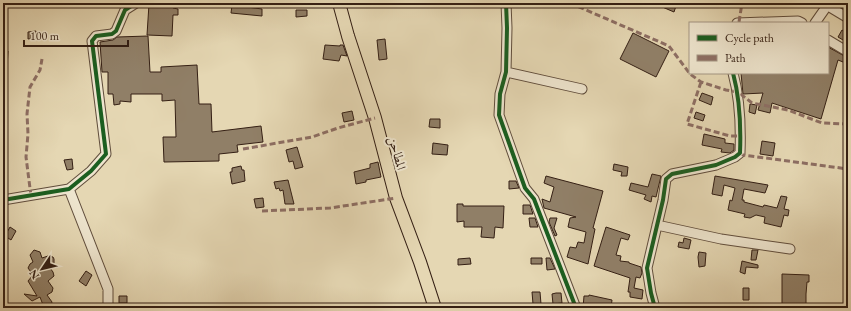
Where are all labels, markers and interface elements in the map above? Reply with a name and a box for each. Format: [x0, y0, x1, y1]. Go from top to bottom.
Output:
scale bar [24, 22, 128, 48]
legend [689, 22, 829, 74]
text: 100 m [30, 28, 60, 44]
text: Cycle path [725, 30, 774, 46]
text: Path [725, 50, 746, 66]
street label: المطاحن [384, 134, 410, 172]
north arrow [22, 249, 62, 289]
text: N [25, 267, 42, 282]

